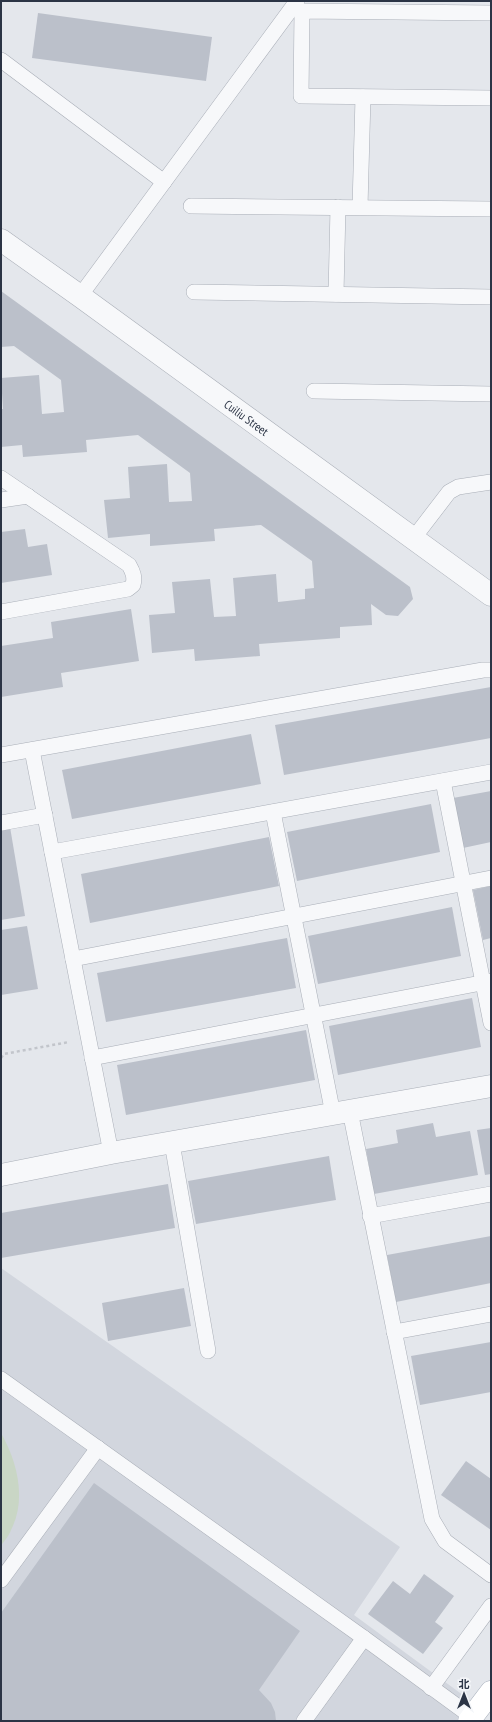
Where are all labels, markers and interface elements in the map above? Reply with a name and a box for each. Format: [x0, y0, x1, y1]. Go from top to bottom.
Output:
street label: Cuiliu Street [222, 396, 272, 439]
north arrow [444, 1674, 484, 1714]
text: 北 [459, 1677, 470, 1691]

